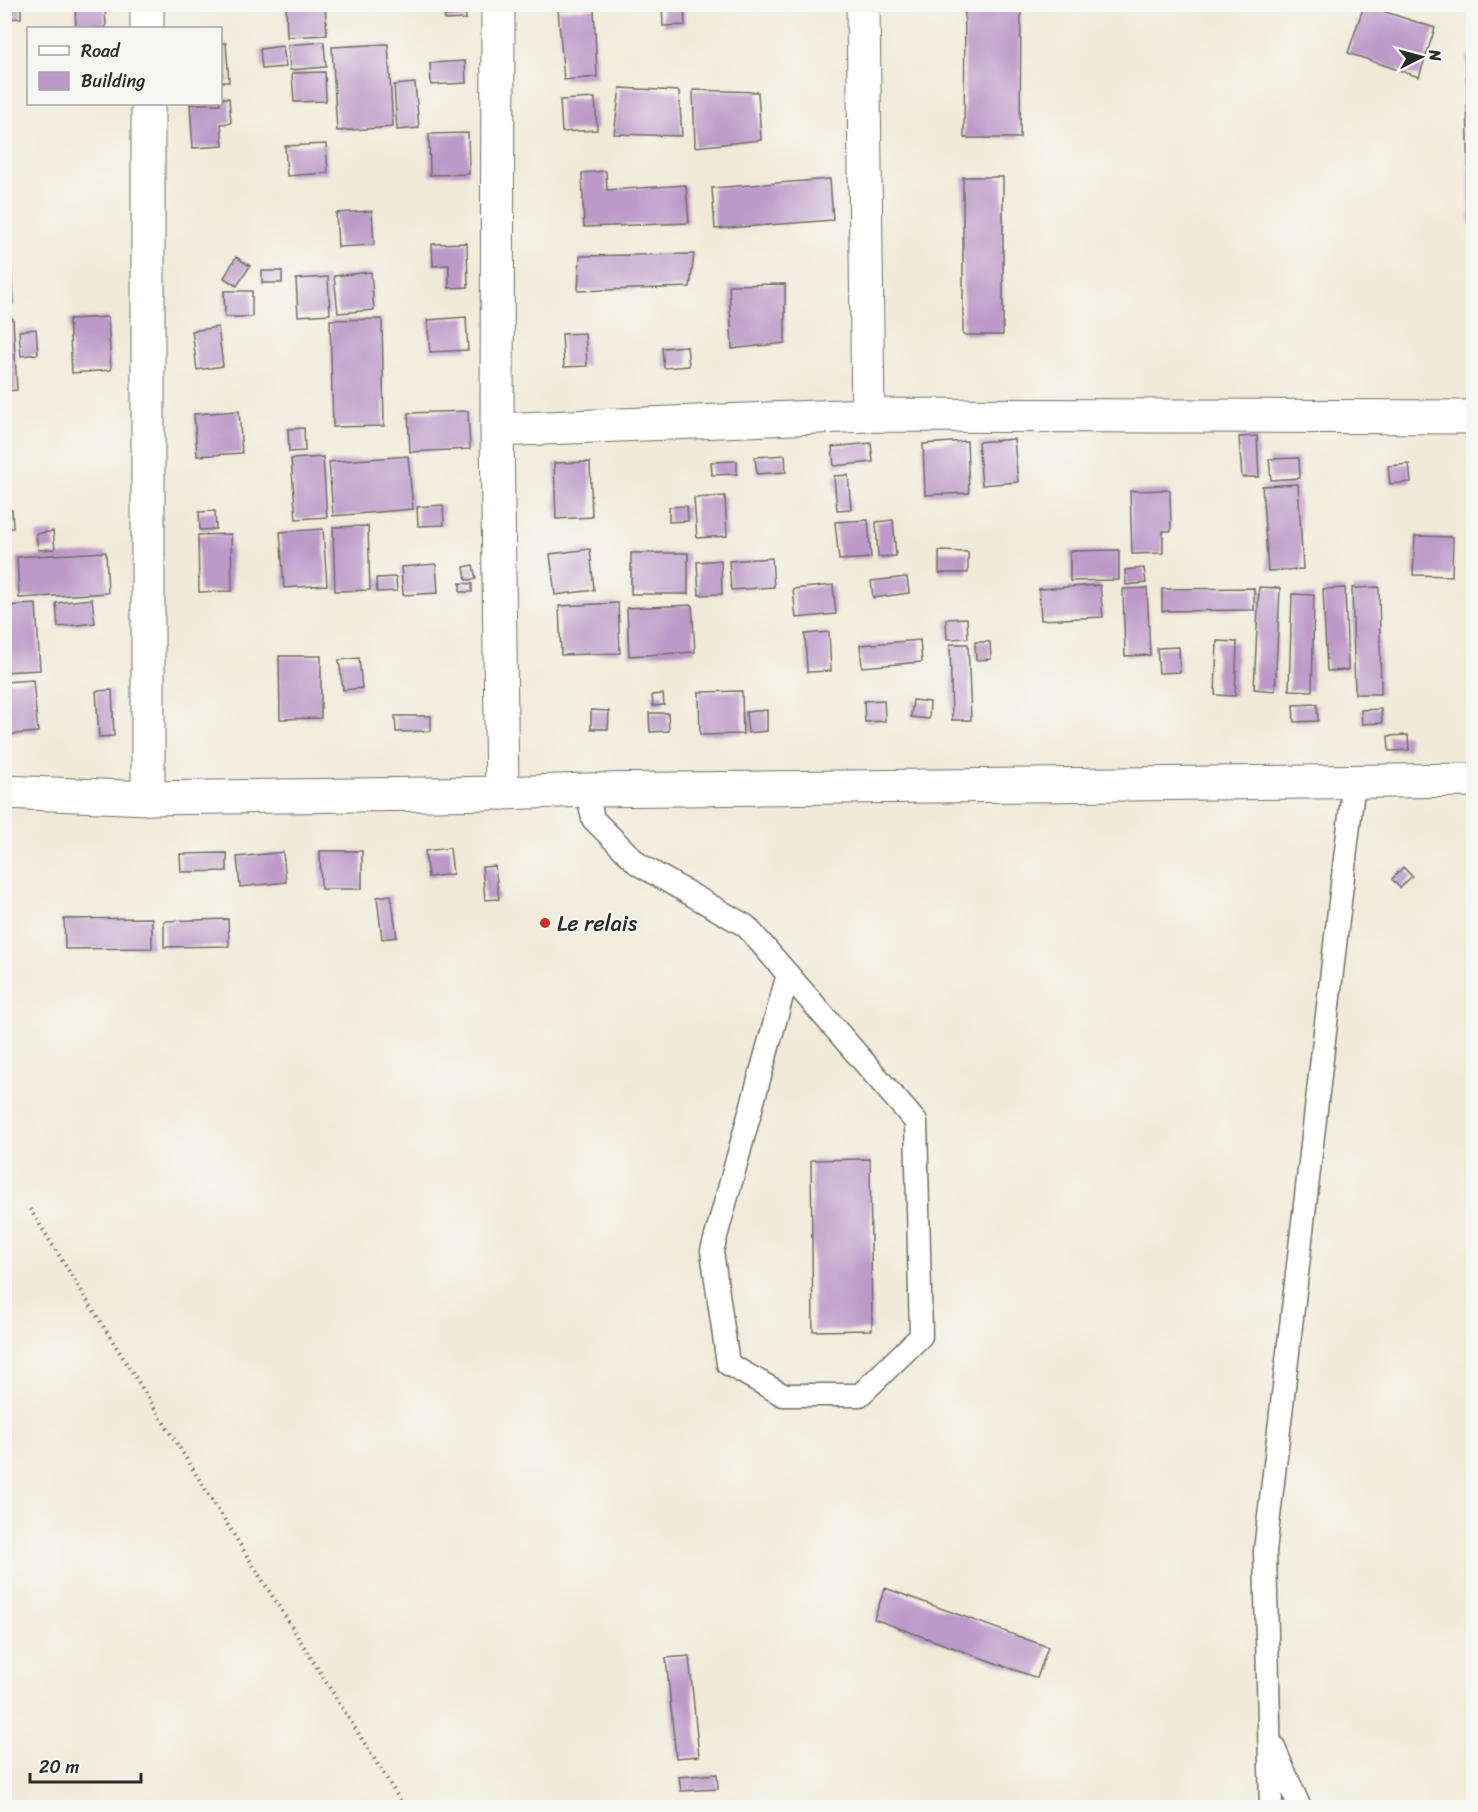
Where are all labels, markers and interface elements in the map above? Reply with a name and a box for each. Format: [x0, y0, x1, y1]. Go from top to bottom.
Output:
legend [27, 27, 222, 105]
north arrow [1391, 27, 1451, 87]
text: Road [81, 35, 121, 67]
text: N [1420, 47, 1451, 63]
text: Building [81, 65, 145, 97]
place label: Le relais [557, 904, 637, 943]
marker: Le relais [538, 916, 552, 930]
scale bar [30, 1746, 141, 1784]
text: 20 m [39, 1751, 79, 1783]

